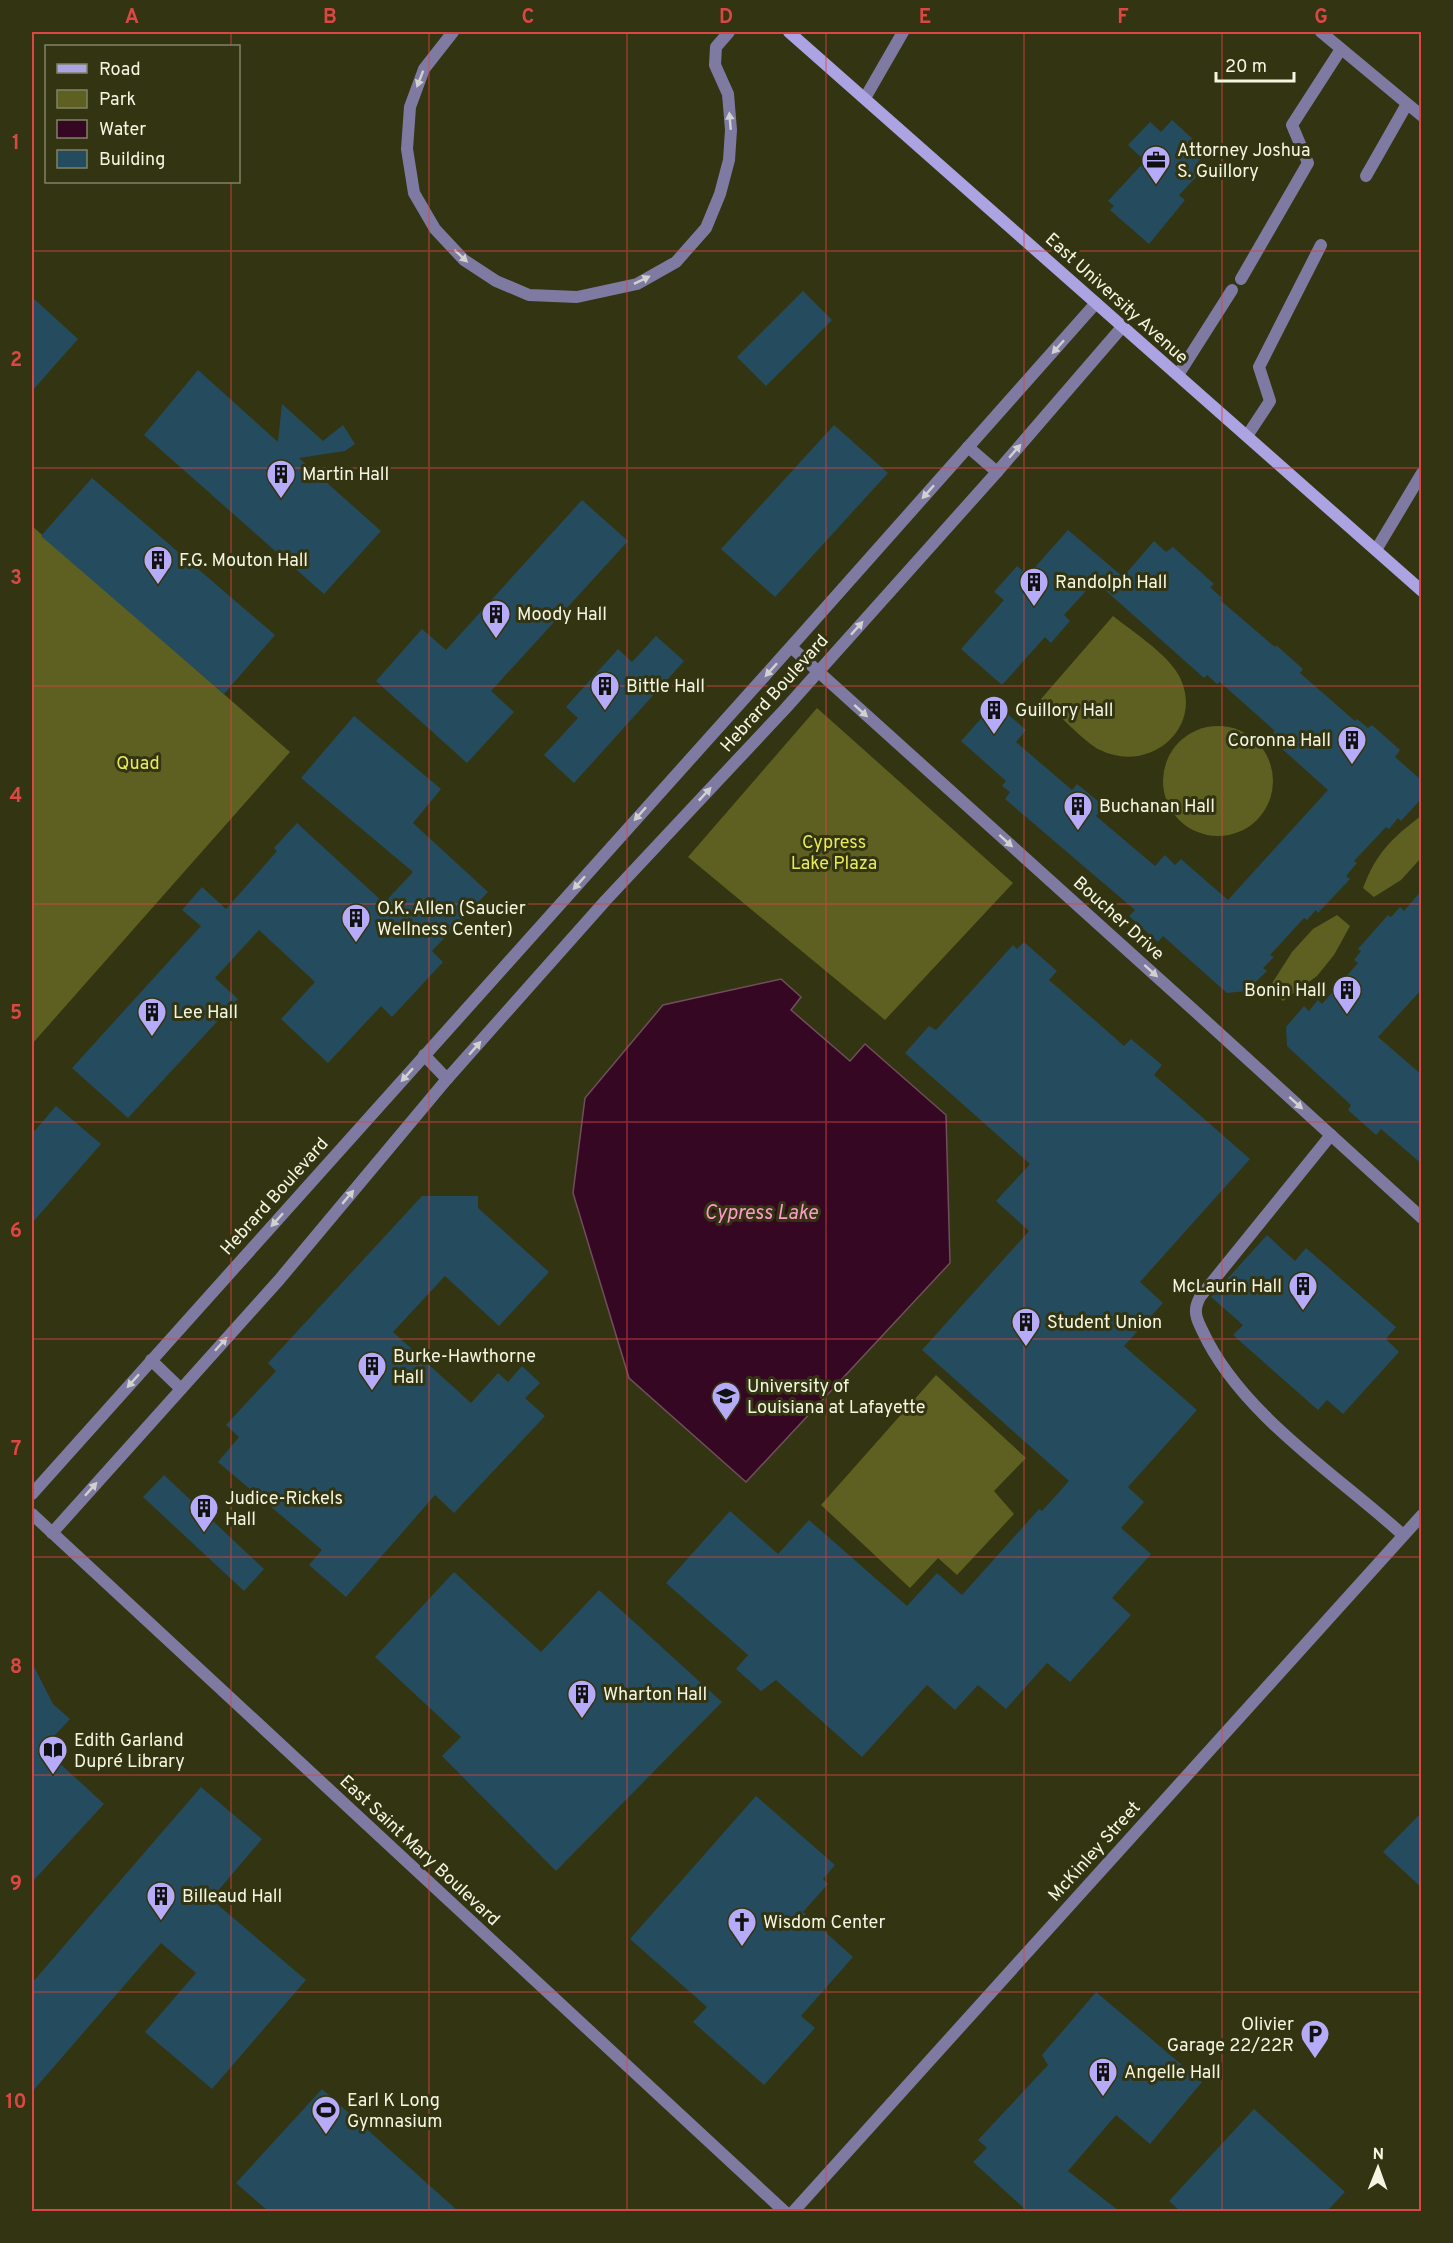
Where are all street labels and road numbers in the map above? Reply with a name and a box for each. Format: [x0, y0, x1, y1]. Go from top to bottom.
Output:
street label: East University Avenue [1040, 229, 1192, 370]
street label: Hebrard Boulevard [716, 630, 834, 758]
street label: Boucher Drive [1067, 872, 1168, 966]
street label: Hebrard Boulevard [216, 1133, 334, 1261]
street label: East Saint Mary Boulevard [334, 1771, 504, 1932]
street label: McKinley Street [1044, 1797, 1146, 1907]

